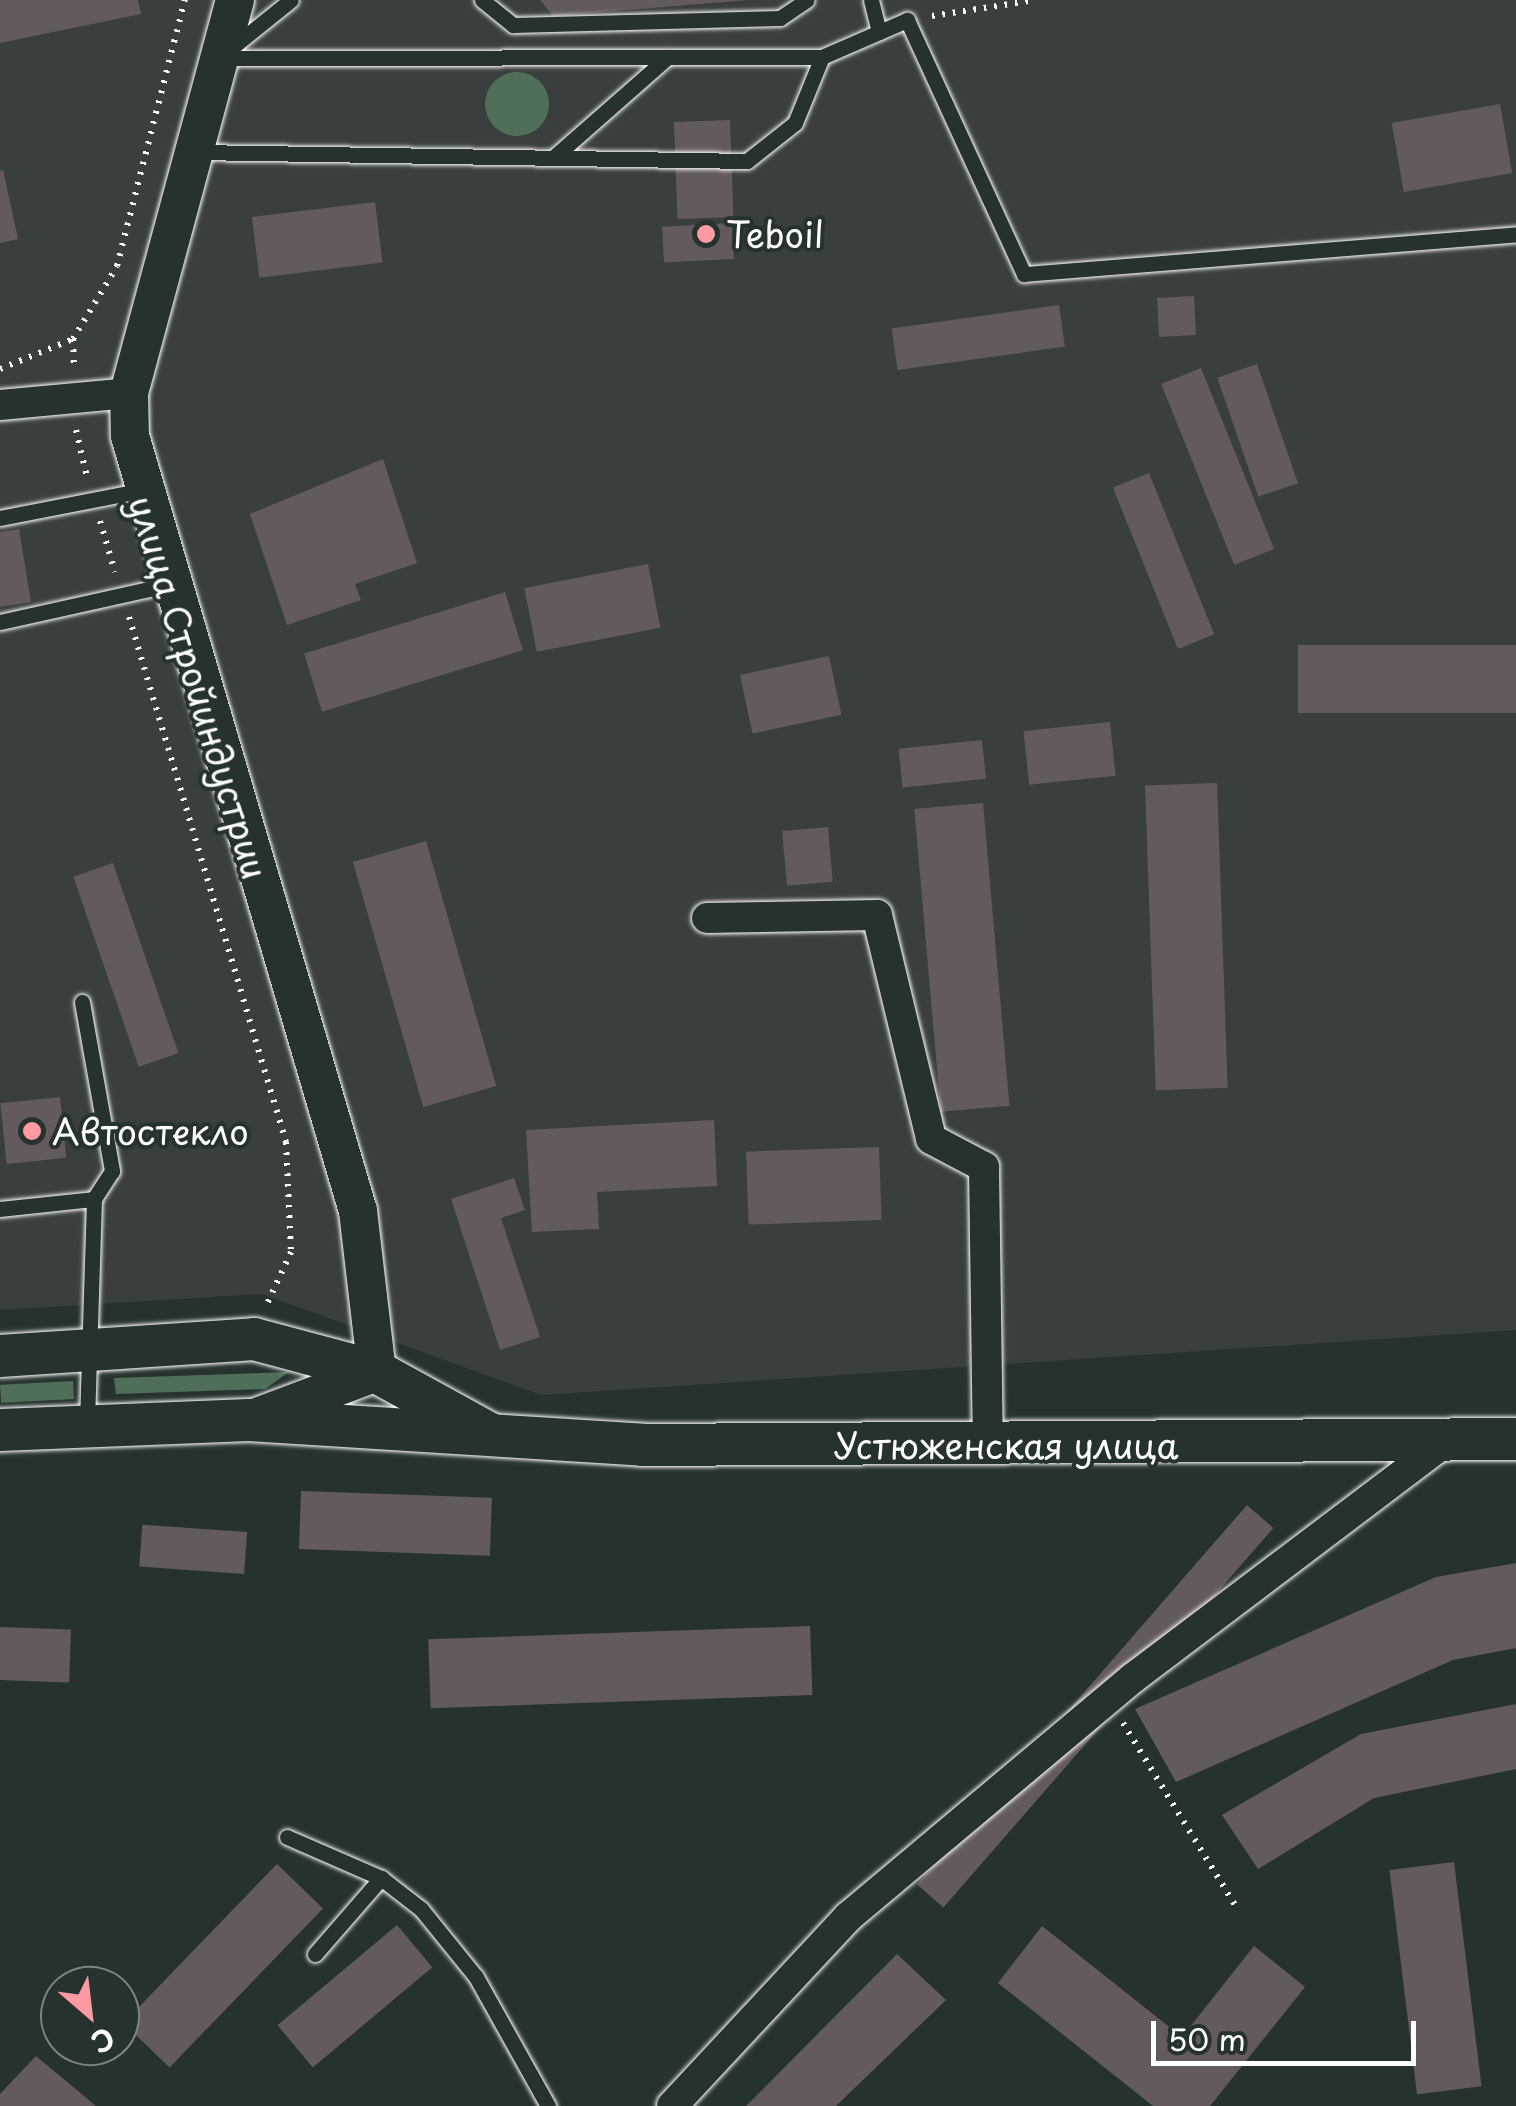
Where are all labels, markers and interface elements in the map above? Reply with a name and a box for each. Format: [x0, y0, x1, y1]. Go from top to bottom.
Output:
place label: Teboil [726, 213, 824, 255]
marker: Teboil [695, 223, 717, 245]
street label: улица Стройиндустрии [120, 490, 278, 884]
place label: Автостекло [52, 1110, 249, 1152]
marker: Автостекло [21, 1120, 43, 1142]
street label: Устюженская улица [833, 1424, 1179, 1466]
north arrow [40, 1966, 140, 2066]
scale bar [1156, 2001, 1421, 2063]
text: 50 m [1168, 2016, 1246, 2061]
text: С [84, 2017, 123, 2065]

